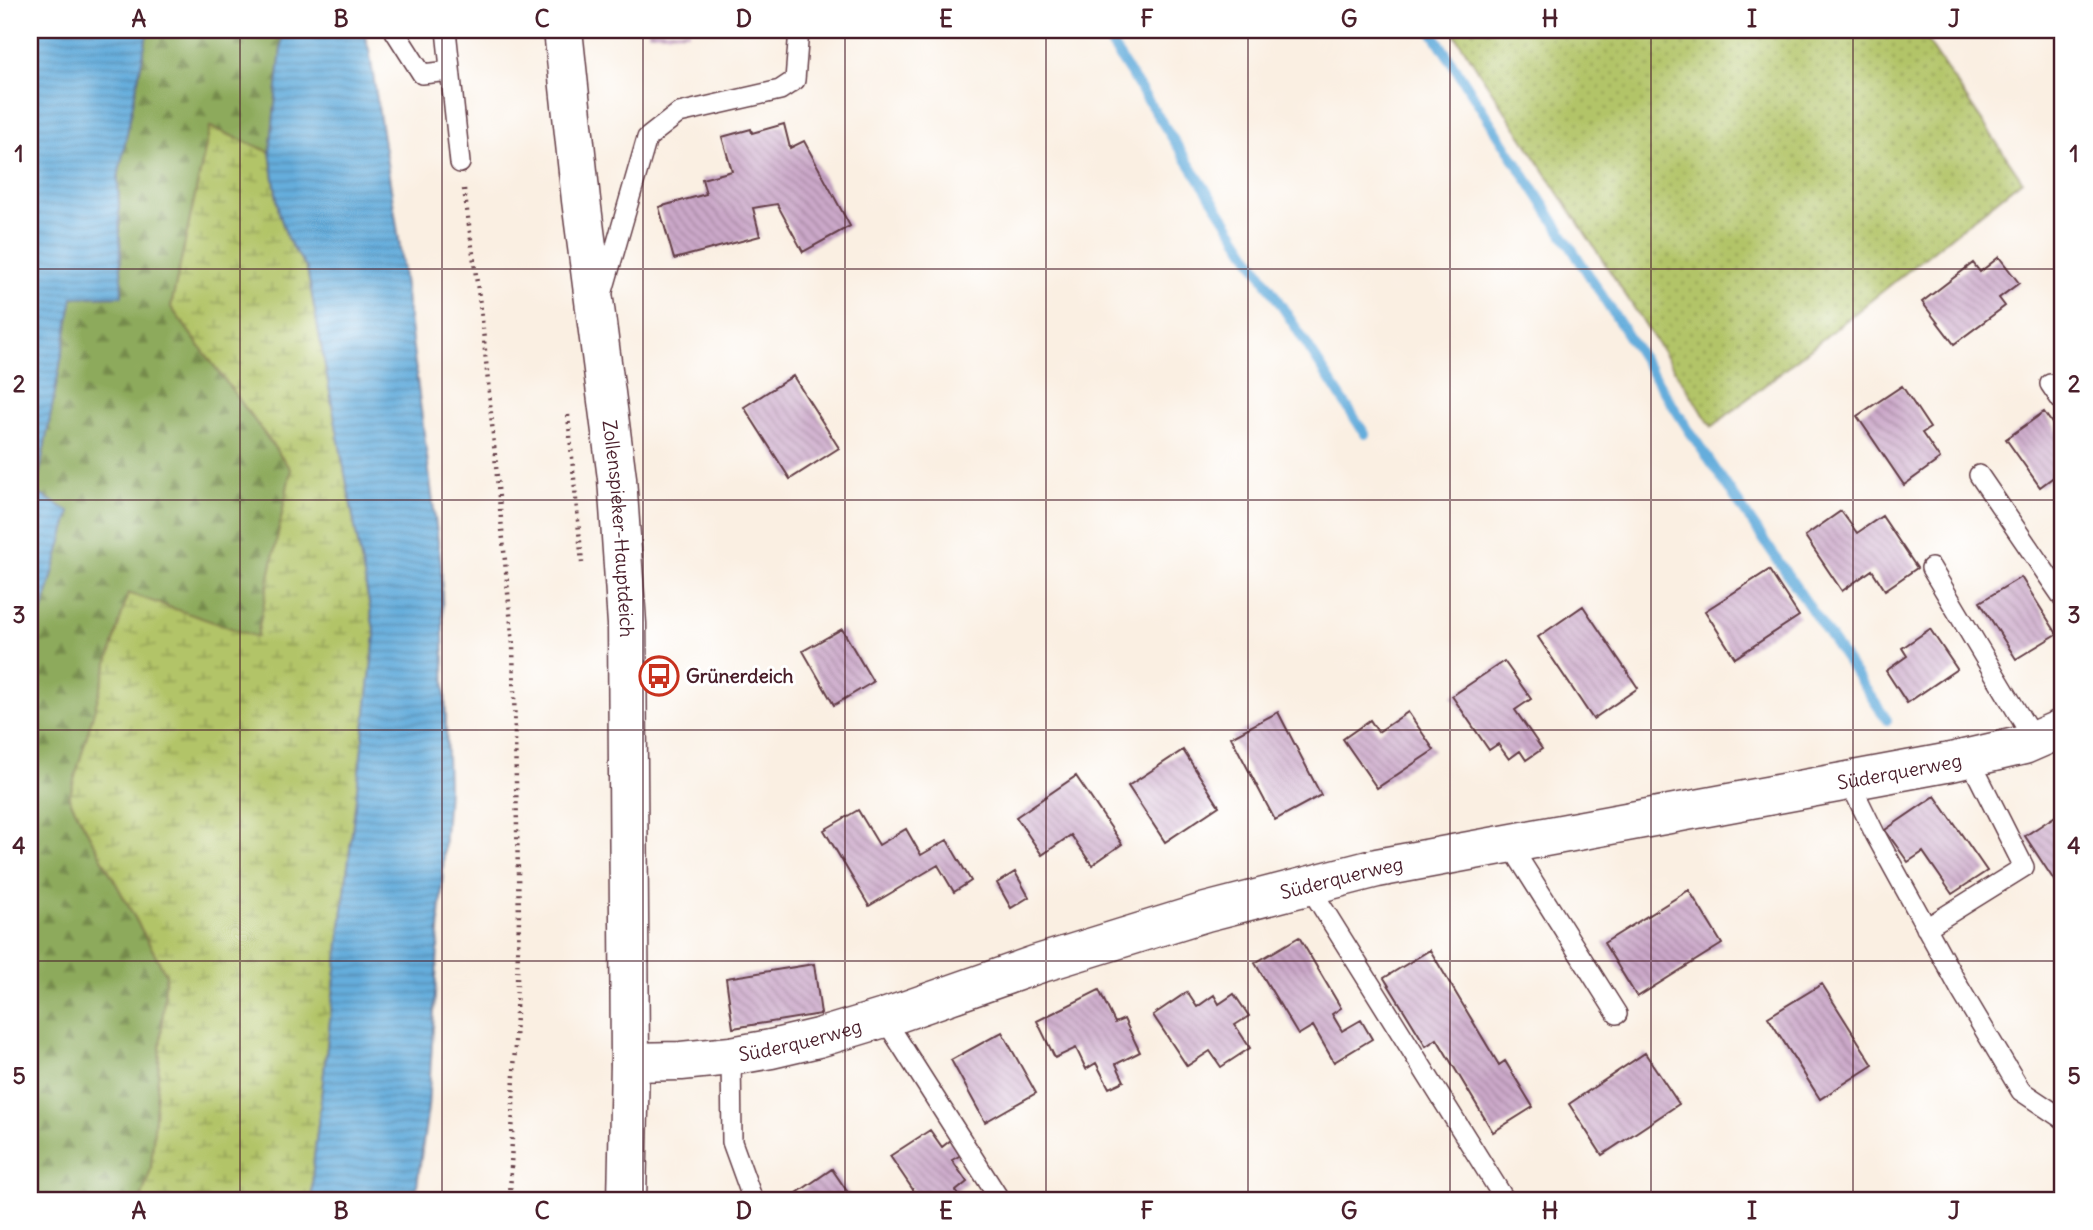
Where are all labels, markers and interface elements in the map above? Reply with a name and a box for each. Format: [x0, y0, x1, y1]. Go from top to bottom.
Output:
text: A [132, 4, 147, 33]
text: B [333, 4, 349, 33]
text: C [534, 4, 550, 33]
text: D [736, 4, 752, 33]
text: E [939, 4, 953, 33]
text: F [1140, 4, 1154, 33]
text: G [1341, 4, 1357, 33]
text: H [1542, 4, 1558, 33]
text: I [1747, 4, 1757, 33]
text: J [1948, 4, 1960, 33]
text: 1 [14, 139, 24, 168]
text: 1 [2069, 139, 2079, 168]
text: 2 [13, 369, 26, 398]
text: 2 [2068, 369, 2081, 398]
street label: Zollenspieker-Hauptdeich [598, 419, 639, 638]
text: 3 [12, 600, 26, 629]
text: 3 [2067, 600, 2081, 629]
bus stop icon: Grünerdeich [638, 655, 680, 697]
place label: Grünerdeich [686, 664, 794, 688]
street label: Süderquerweg [1835, 748, 1964, 795]
text: 4 [12, 831, 26, 860]
text: 4 [2067, 831, 2081, 860]
street label: Süderquerweg [1278, 851, 1405, 904]
street label: Süderquerweg [737, 1014, 864, 1066]
text: 5 [12, 1061, 26, 1090]
text: 5 [2067, 1061, 2081, 1090]
text: A [132, 1196, 147, 1225]
text: B [333, 1196, 349, 1225]
text: C [534, 1196, 550, 1225]
text: D [736, 1196, 752, 1225]
text: E [939, 1196, 953, 1225]
text: F [1140, 1196, 1154, 1225]
text: G [1341, 1196, 1357, 1225]
text: H [1542, 1196, 1558, 1225]
text: I [1747, 1196, 1757, 1225]
text: J [1948, 1196, 1960, 1225]

